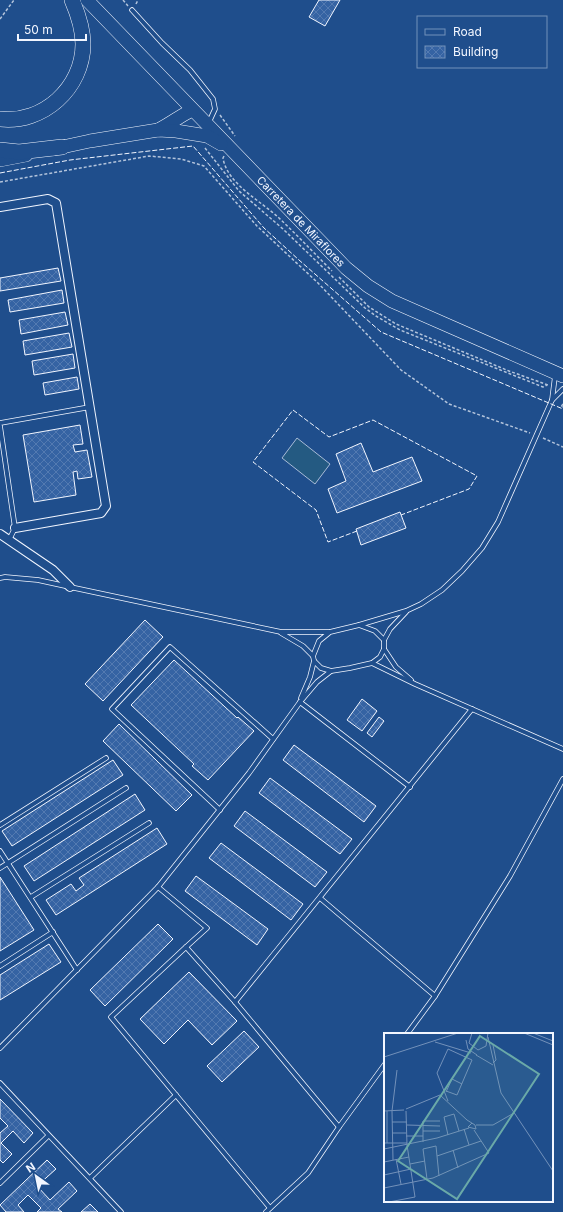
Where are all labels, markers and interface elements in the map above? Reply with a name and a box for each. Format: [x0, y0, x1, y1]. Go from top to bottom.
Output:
scale bar [18, 16, 86, 42]
legend [417, 16, 547, 68]
text: 50 m [24, 22, 53, 37]
text: Road [453, 24, 482, 39]
text: Building [453, 44, 498, 59]
street label: Carretera de Miraflores [254, 173, 348, 270]
inset map [384, 1033, 553, 1202]
north arrow [16, 1156, 56, 1196]
text: N [23, 1159, 38, 1176]

